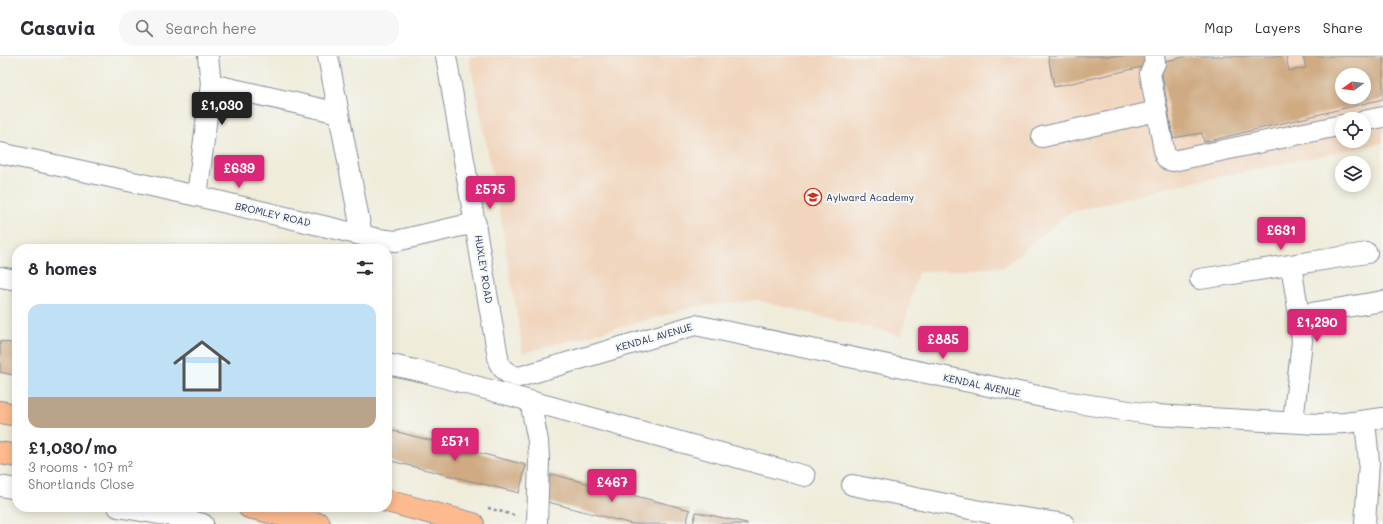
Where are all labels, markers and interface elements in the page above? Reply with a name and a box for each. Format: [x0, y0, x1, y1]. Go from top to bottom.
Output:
search box [119, 10, 399, 46]
text: Casavia [20, 15, 95, 40]
icon: search [133, 17, 155, 39]
text: Search here [165, 18, 257, 38]
text: Map [1204, 18, 1233, 37]
text: Layers [1255, 18, 1301, 37]
text: Share [1323, 18, 1363, 37]
north arrow [1335, 68, 1371, 104]
map controls [1335, 68, 1371, 192]
pin: £1,030 [189, 92, 255, 126]
text: £1,030 [201, 96, 243, 113]
button: locate [1335, 112, 1371, 148]
pin: £639 [215, 155, 263, 189]
button: layers [1335, 156, 1371, 192]
text: £639 [223, 159, 255, 176]
pin: £575 [466, 176, 514, 210]
text: £575 [475, 180, 505, 197]
school or university icon: Aylward Academy [803, 187, 823, 207]
place label: Aylward Academy [826, 190, 914, 204]
street label: BROMLEY ROAD [234, 198, 312, 230]
pin: £631 [1257, 217, 1305, 251]
text: £631 [1266, 221, 1296, 238]
street label: HUXLEY ROAD [472, 234, 496, 304]
text: 8 homes [28, 257, 97, 279]
icon: filters [354, 257, 376, 279]
pin: £1,290 [1284, 309, 1350, 343]
text: £1,290 [1296, 313, 1338, 330]
street label: KENDAL AVENUE [614, 319, 694, 355]
pin: £885 [919, 326, 967, 360]
icon: home [166, 330, 238, 402]
text: £885 [927, 330, 959, 347]
street label: KENDAL AVENUE [942, 370, 1022, 400]
pin: £571 [431, 428, 479, 462]
text: £571 [441, 432, 469, 449]
text: £1,030/mo [28, 436, 117, 458]
text: 3 rooms · 107 m² [28, 458, 133, 475]
pin: £467 [588, 469, 636, 503]
text: £467 [596, 473, 628, 490]
text: Shortlands Close [28, 475, 135, 492]

